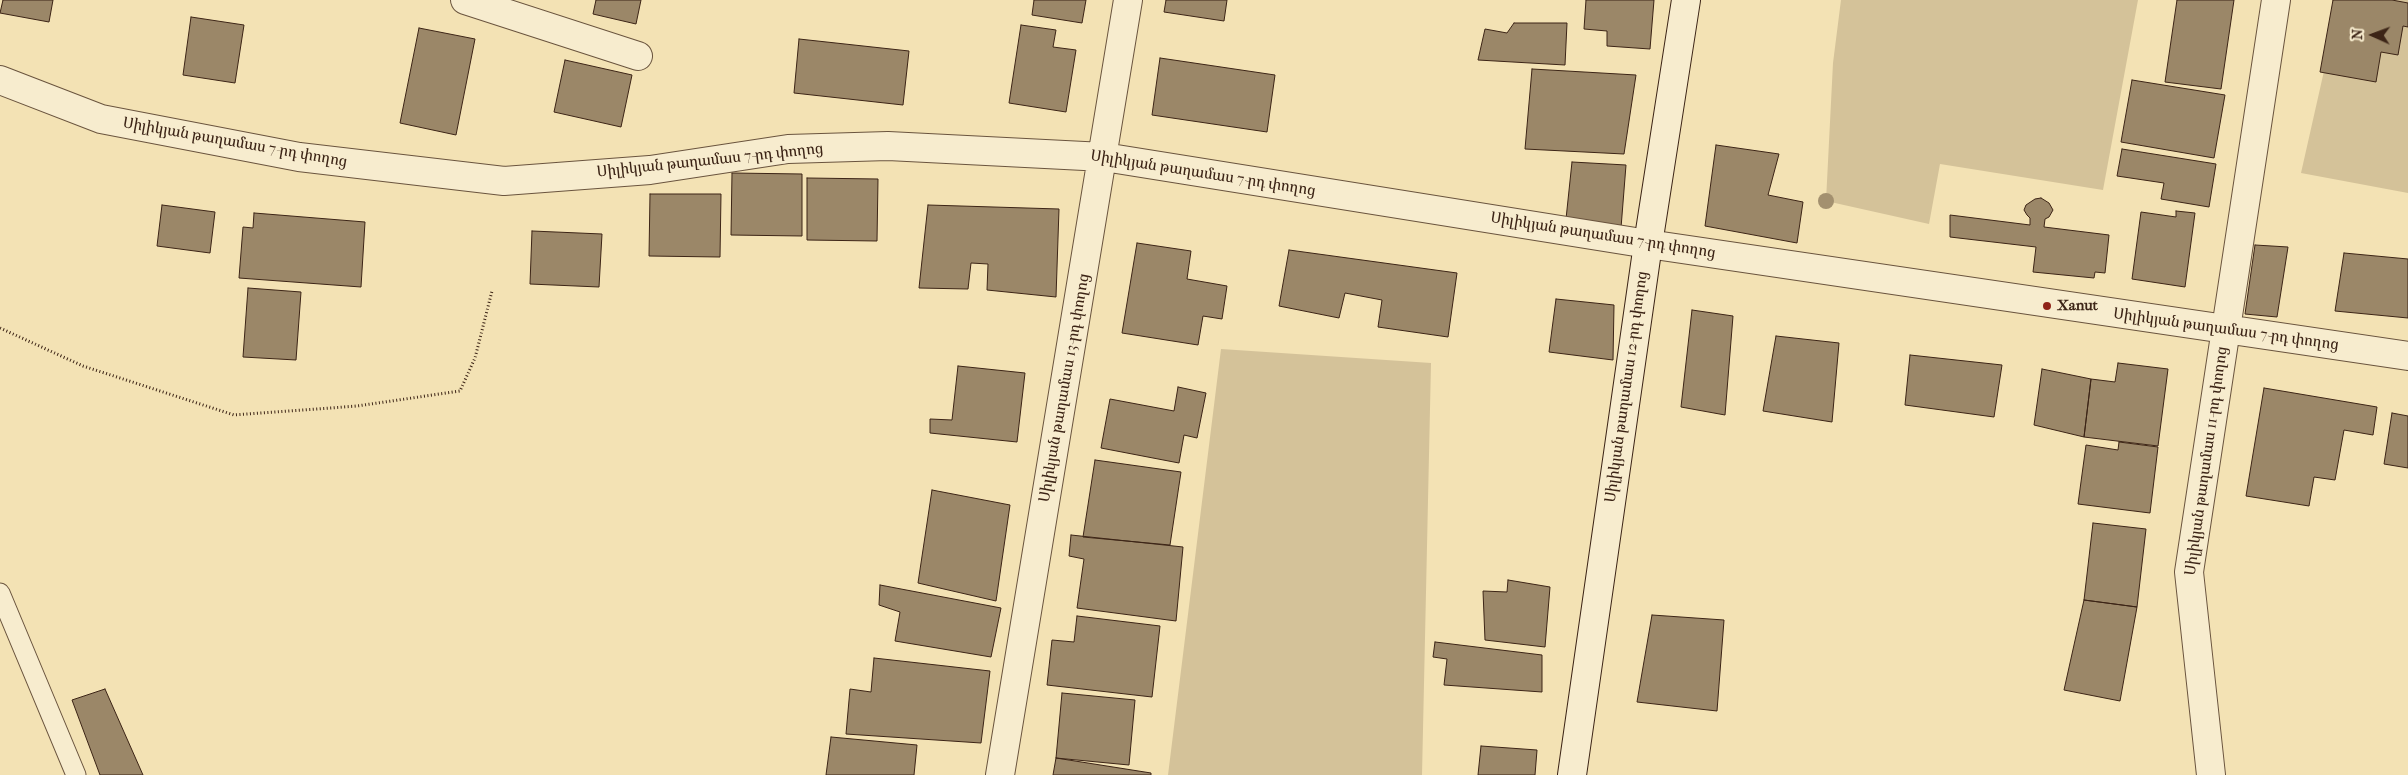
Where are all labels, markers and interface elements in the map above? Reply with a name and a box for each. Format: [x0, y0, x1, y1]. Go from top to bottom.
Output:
north arrow [2348, 10, 2398, 60]
text: N [2349, 29, 2366, 40]
street label: Սիլիկյան թաղամաս 7-րդ փողոց [121, 114, 349, 172]
street label: Սիլիկյան թաղամաս 7-րդ փողոց [596, 140, 824, 182]
street label: Սիլիկյան թաղամաս 7-րդ փողոց [1089, 147, 1317, 201]
street label: Սիլիկյան թաղամաս 7-րդ փողոց [1489, 209, 1717, 263]
street label: Սիլիկյան թաղամաս 12-րդ փողոց [1602, 270, 1652, 504]
street label: Սիլիկյան թաղամաս 13-րդ փողոց [1036, 272, 1094, 504]
place label: Xanut [2057, 297, 2098, 315]
marker: Xanut [2041, 300, 2053, 312]
street label: Սիլիկյան թաղամաս 7-րդ փողոց [2112, 305, 2340, 355]
street label: Սիլիկյան թաղամաս 11-րդ փողոց [2182, 345, 2232, 577]

